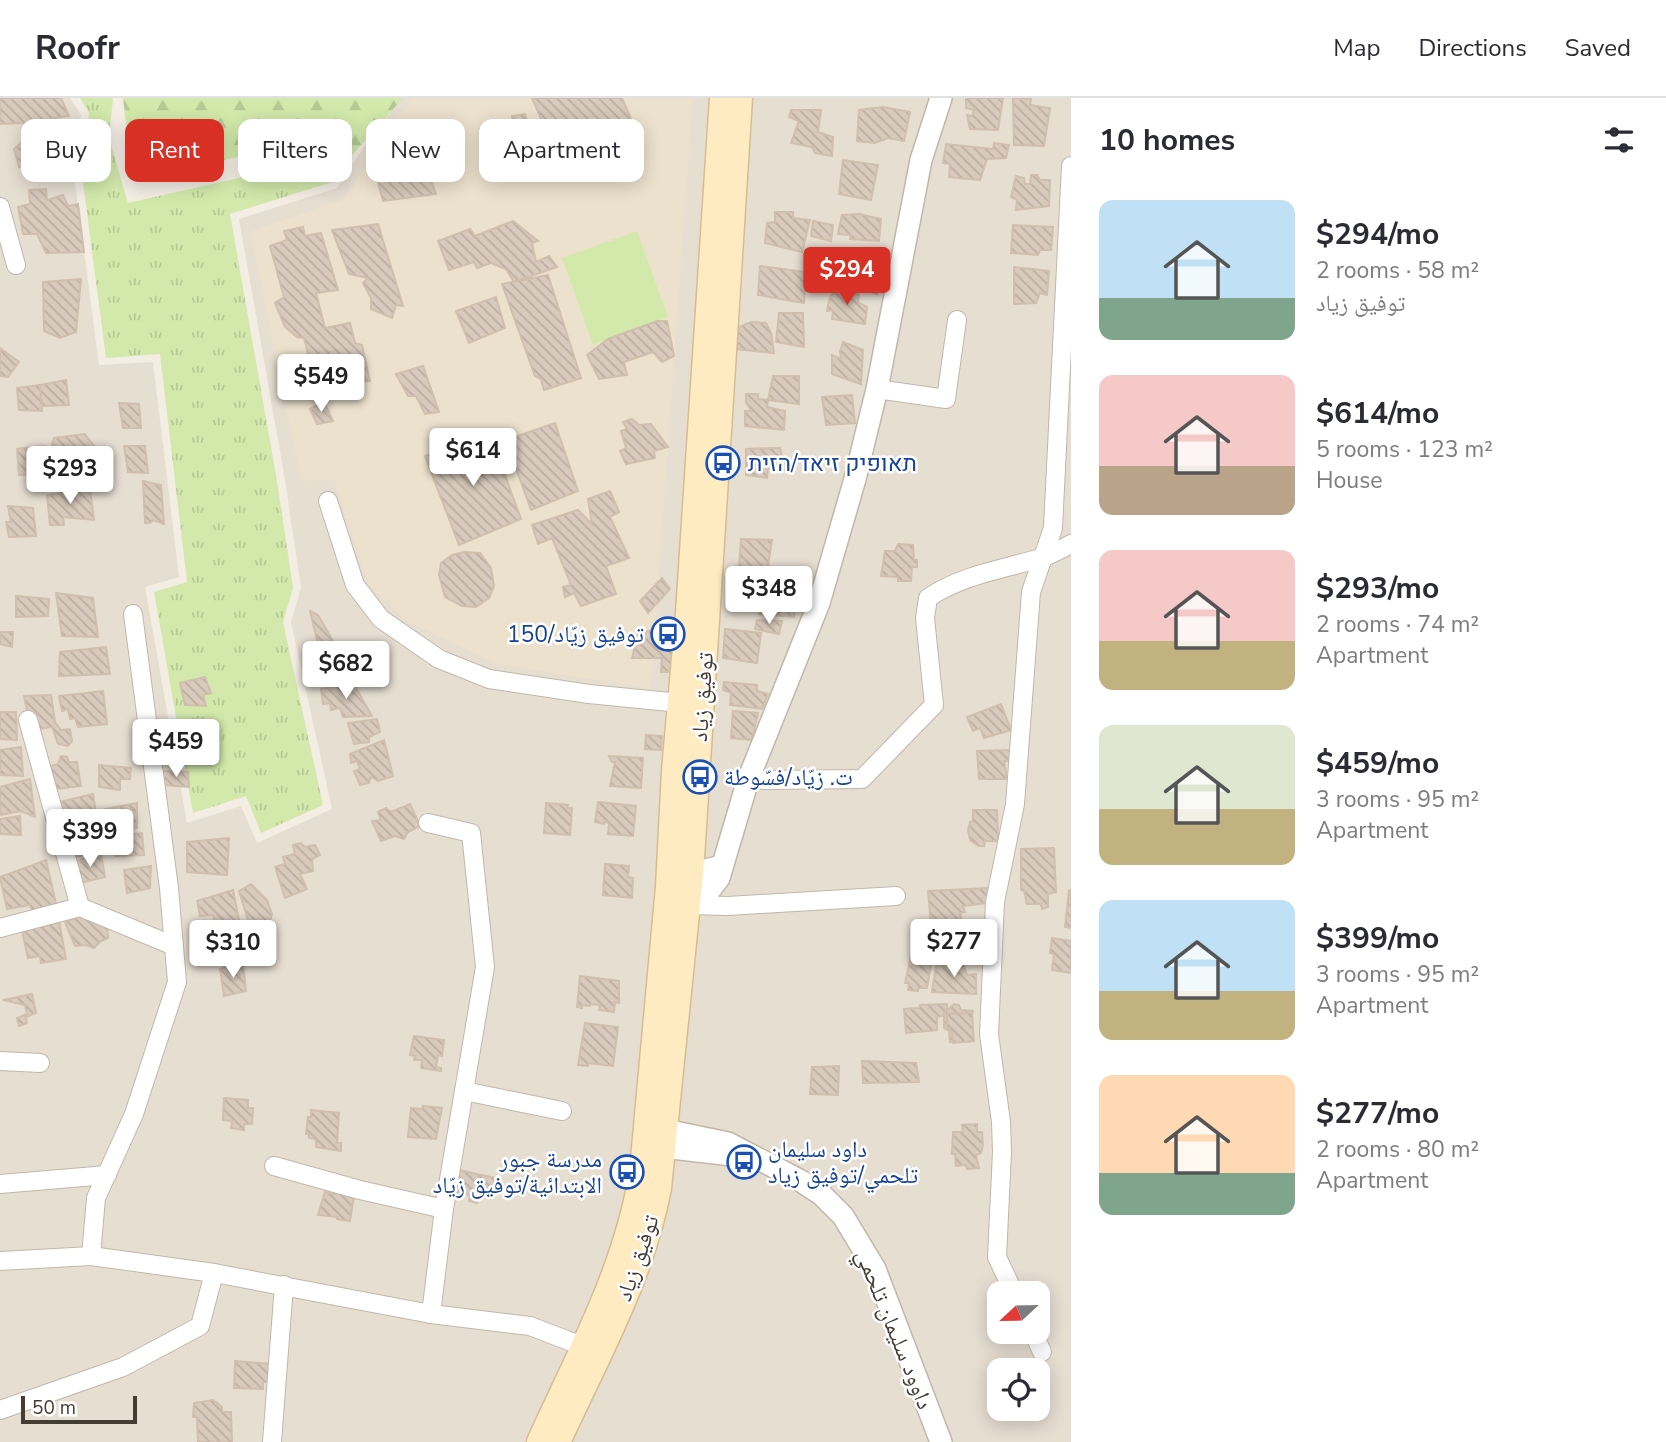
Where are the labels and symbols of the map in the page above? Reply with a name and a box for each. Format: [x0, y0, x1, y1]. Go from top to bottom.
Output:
pin: $294 [806, 248, 888, 307]
pin: $549 [280, 354, 362, 414]
pin: $614 [432, 428, 514, 488]
bus stop icon: תאופיק זיאד/הזית [704, 444, 742, 482]
pin: $293 [29, 446, 111, 506]
place label: תאופיק זיאד/הזית [748, 448, 917, 479]
pin: $348 [728, 566, 810, 626]
bus stop icon: توفيق زيّاد/150 [649, 615, 687, 653]
place label: توفيق زيّاد/150 [507, 619, 644, 650]
pin: $682 [305, 642, 387, 701]
street label: توفيق زياد [684, 651, 721, 743]
pin: $459 [135, 720, 217, 779]
bus stop icon: ت. زيّاد/فسّوطة [681, 758, 719, 796]
place label: ت. زيّاد/فسّوطة [724, 762, 853, 793]
pin: $399 [49, 810, 131, 869]
pin: $310 [192, 920, 274, 980]
pin: $277 [913, 920, 995, 979]
place label: داود سليمان تلحمي/توفيق زياد [768, 1134, 918, 1194]
bus stop icon: داود سليمان تلحمي/توفيق زياد [725, 1143, 763, 1181]
place label: مدرسة جبور الابتدائية/توفيق زيّاد [433, 1144, 602, 1201]
bus stop icon: مدرسة جبور الابتدائية/توفيق زيّاد [608, 1153, 646, 1191]
street label: توفيق زياد [608, 1211, 667, 1305]
street label: داوود سليمان تلحمي [846, 1245, 941, 1415]
north arrow [987, 1281, 1050, 1344]
scale bar [21, 1393, 136, 1425]

